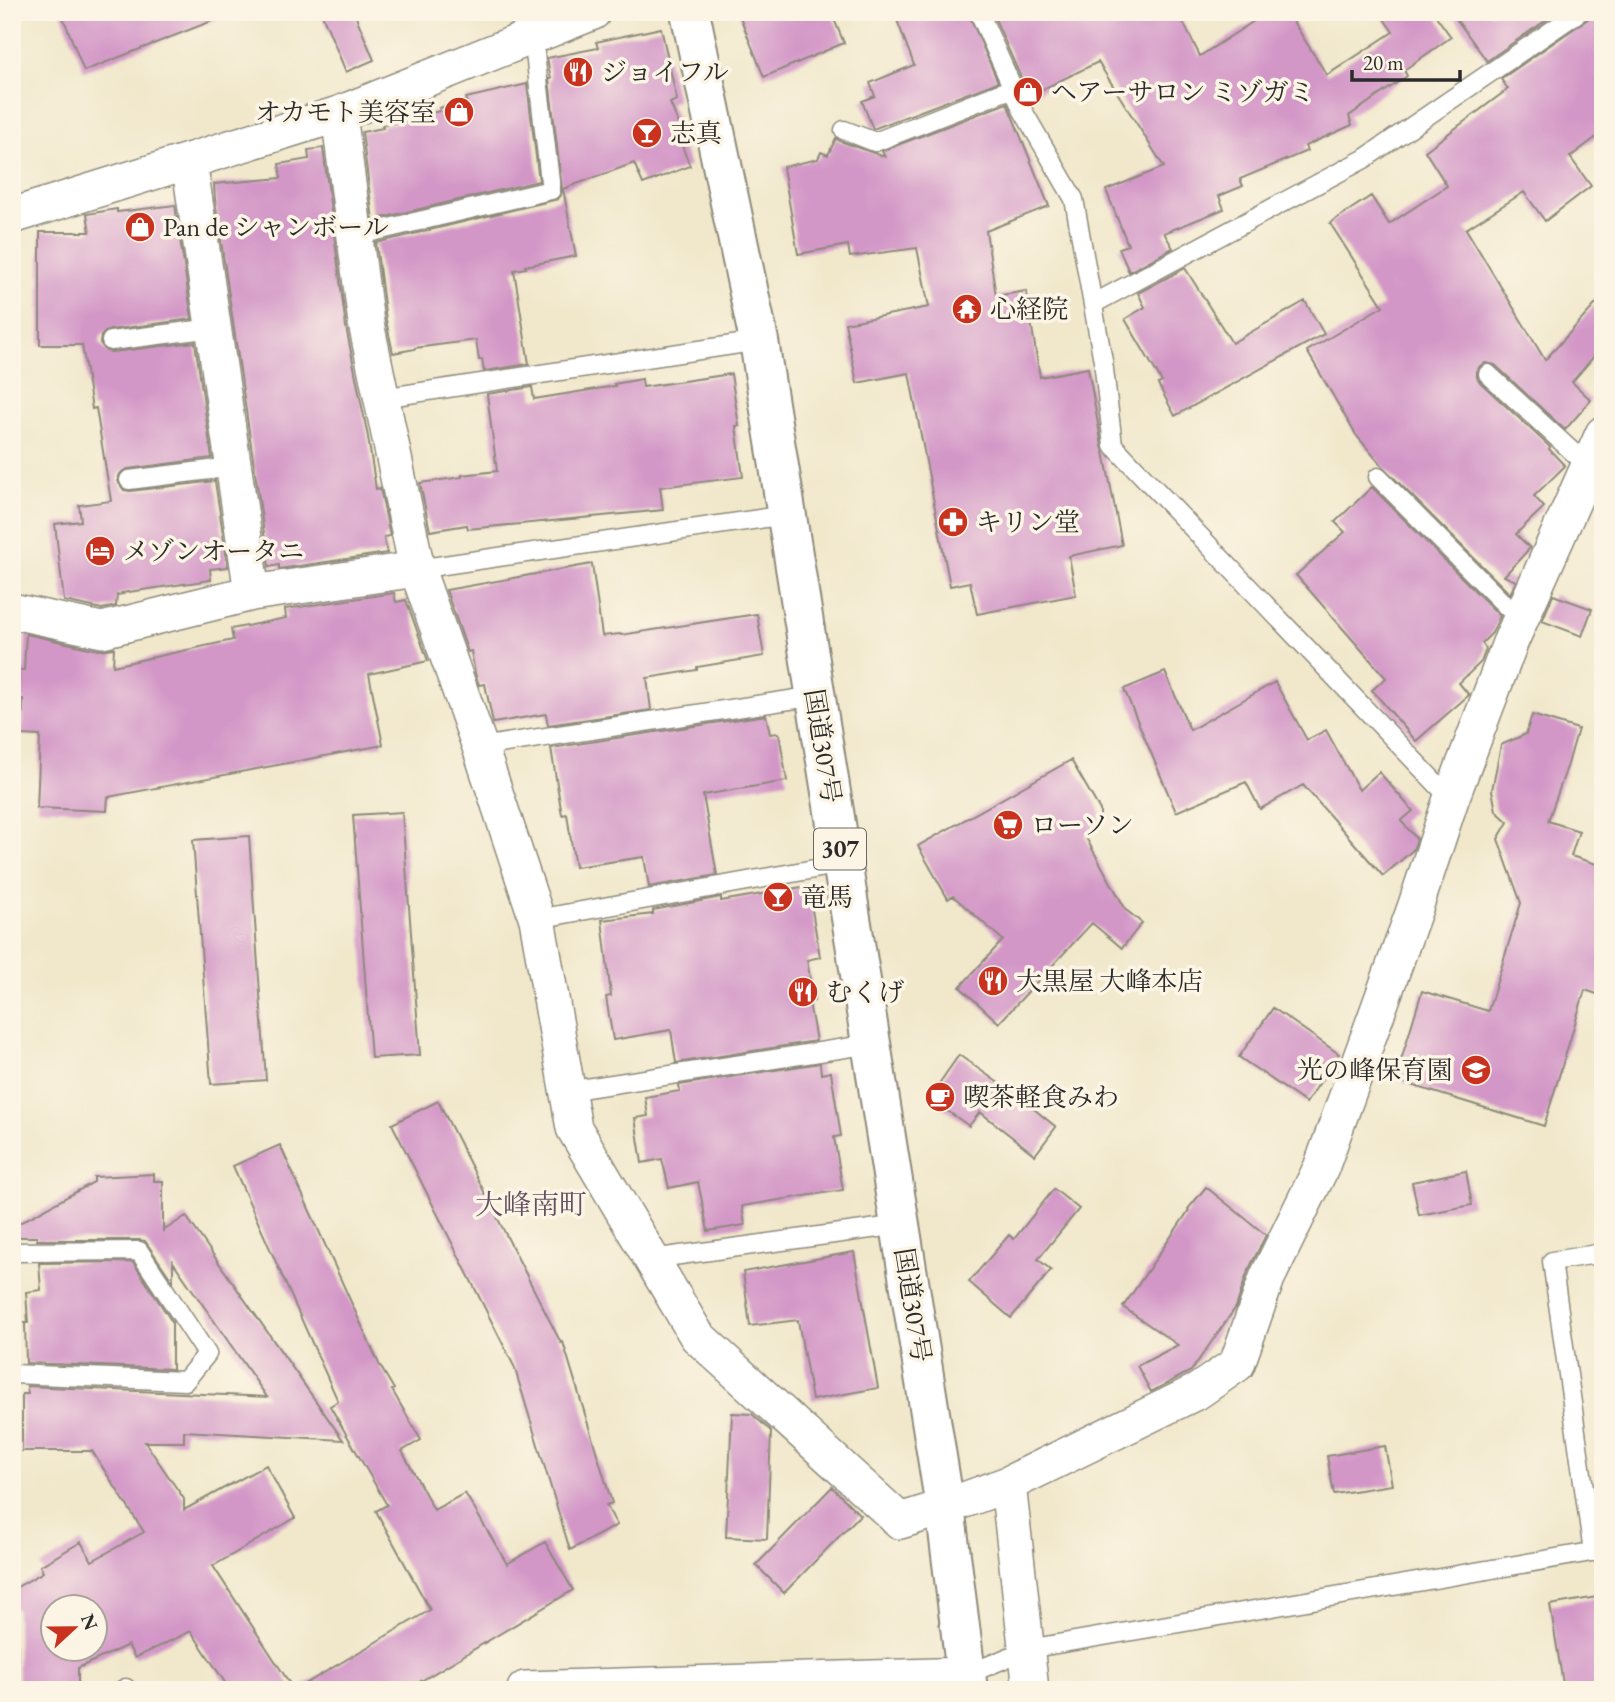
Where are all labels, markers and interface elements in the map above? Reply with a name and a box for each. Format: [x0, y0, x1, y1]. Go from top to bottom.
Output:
scale bar [1352, 38, 1461, 82]
text: 20 m [1363, 49, 1404, 76]
restaurant icon: ジョイフル [561, 55, 595, 89]
place label: ジョイフル [601, 55, 729, 89]
shop icon: ヘアーサロン ミゾガミ [1011, 75, 1045, 109]
place label: ヘアーサロン ミゾガミ [1051, 75, 1315, 109]
place label: オカモト美容室 [255, 95, 436, 129]
shop icon: オカモト美容室 [442, 95, 476, 129]
bar icon: 志真 [630, 116, 664, 150]
place label: 志真 [670, 116, 722, 150]
shop icon: Pan de シャンボール [123, 210, 157, 244]
place label: Pan de シャンボール [163, 210, 389, 244]
temple icon: 心経院 [950, 292, 984, 326]
place label: 心経院 [990, 292, 1068, 326]
pharmacy icon: キリン堂 [936, 505, 970, 539]
place label: キリン堂 [976, 505, 1080, 539]
hotel icon: メゾンオータニ [83, 534, 117, 568]
place label: メゾンオータニ [123, 534, 304, 568]
street label: 国道307号 [797, 686, 849, 806]
supermarket icon: ローソン [991, 808, 1025, 842]
place label: ローソン [1031, 808, 1134, 842]
road number: 307 [814, 828, 866, 870]
bar icon: 竜馬 [761, 880, 795, 914]
place label: 竜馬 [801, 880, 853, 914]
restaurant icon: 大黒屋 大峰本店 [976, 964, 1010, 998]
place label: 大黒屋 大峰本店 [1016, 964, 1203, 998]
restaurant icon: むくげ [786, 975, 820, 1009]
place label: むくげ [826, 975, 904, 1009]
place label: 光の峰保育園 [1297, 1053, 1453, 1087]
school or university icon: 光の峰保育園 [1459, 1053, 1493, 1087]
cafe icon: 喫茶軽食みわ [923, 1080, 957, 1114]
place label: 喫茶軽食みわ [963, 1080, 1119, 1114]
district label: 大峰南町 [475, 1186, 587, 1222]
street label: 国道307号 [887, 1245, 939, 1365]
north arrow [38, 1594, 108, 1664]
text: N [75, 1610, 104, 1634]

